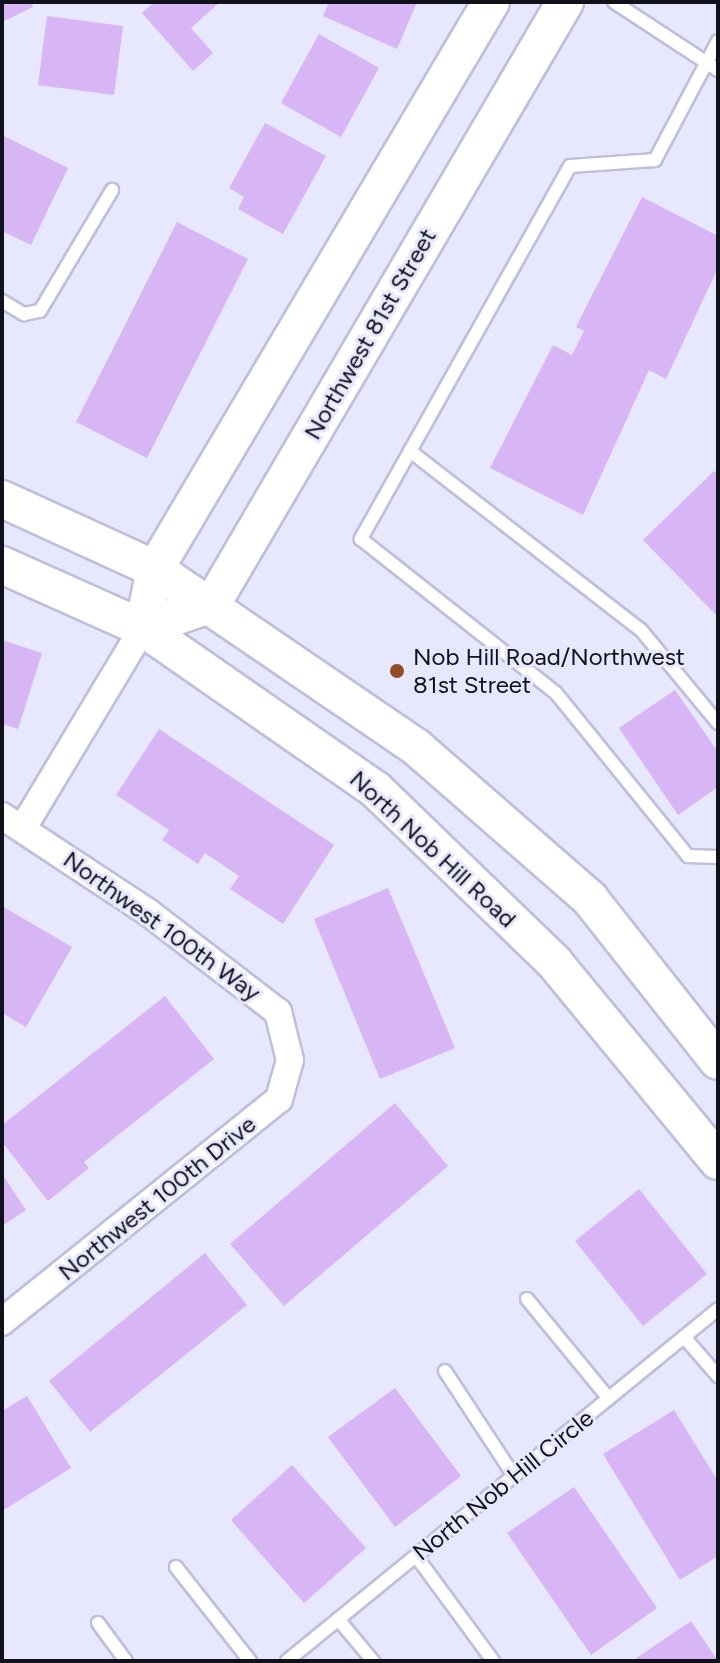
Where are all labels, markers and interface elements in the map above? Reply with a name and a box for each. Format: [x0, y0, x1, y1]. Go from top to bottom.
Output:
street label: Northwest 81st Street [298, 223, 442, 445]
place label: Nob Hill Road/Northwest 81st Street [413, 643, 685, 699]
marker: Nob Hill Road/Northwest 81st Street [388, 662, 406, 680]
street label: North Nob Hill Road [344, 765, 522, 933]
street label: Northwest 100th Way [58, 845, 266, 1007]
street label: Northwest 100th Drive [53, 1110, 261, 1286]
street label: North Nob Hill Circle [407, 1403, 599, 1567]

